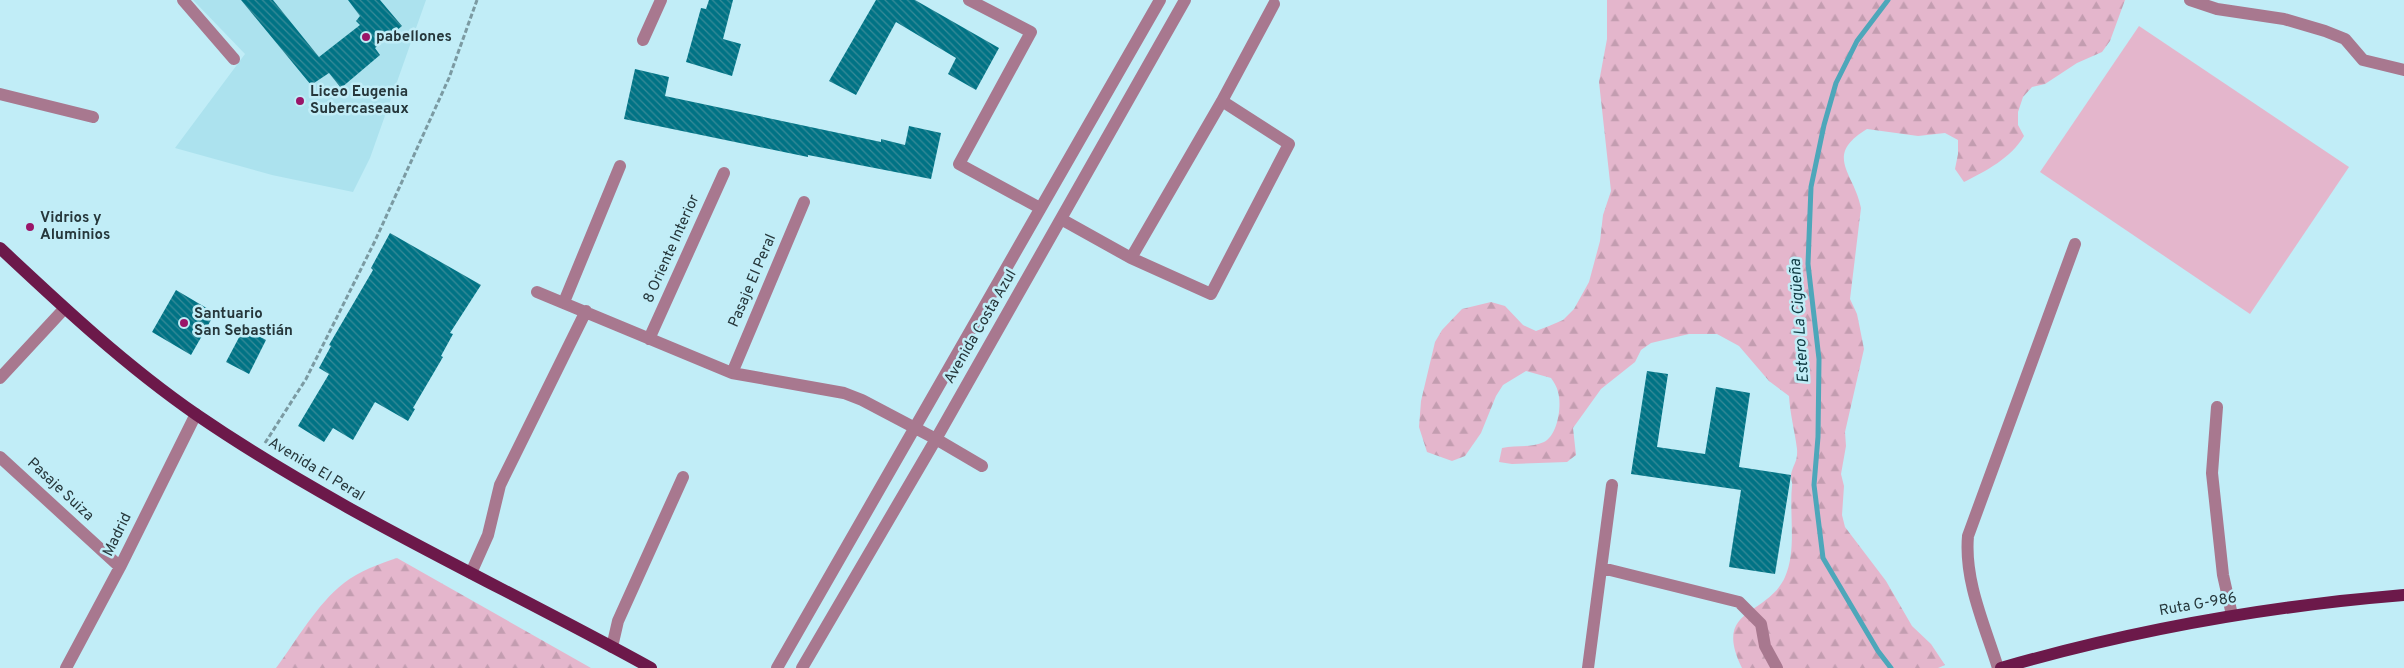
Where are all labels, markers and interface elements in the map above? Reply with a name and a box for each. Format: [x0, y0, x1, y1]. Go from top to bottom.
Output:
place label: pabellones [376, 28, 452, 47]
marker: pabellones [360, 31, 372, 43]
place label: Liceo Eugenia Subercaseaux [310, 83, 409, 119]
marker: Liceo Eugenia Subercaseaux [294, 95, 306, 107]
street label: 8 Oriente Interior [640, 192, 704, 306]
place label: Vidrios y Aluminios [40, 209, 110, 245]
marker: Vidrios y Aluminios [24, 221, 36, 233]
street label: Pasaje El Peral [725, 232, 781, 330]
water label: Estero La Cigüeña [1786, 257, 1814, 384]
street label: Avenida Costa Azul [941, 267, 1021, 387]
place label: Santuario San Sebastián [194, 305, 293, 341]
marker: Santuario San Sebastián [178, 317, 190, 329]
street label: Avenida El Peral [264, 434, 368, 506]
street label: Pasaje Suiza [23, 454, 97, 526]
street label: Madrid [99, 510, 137, 560]
street label: Ruta G-986 [2158, 589, 2238, 621]

